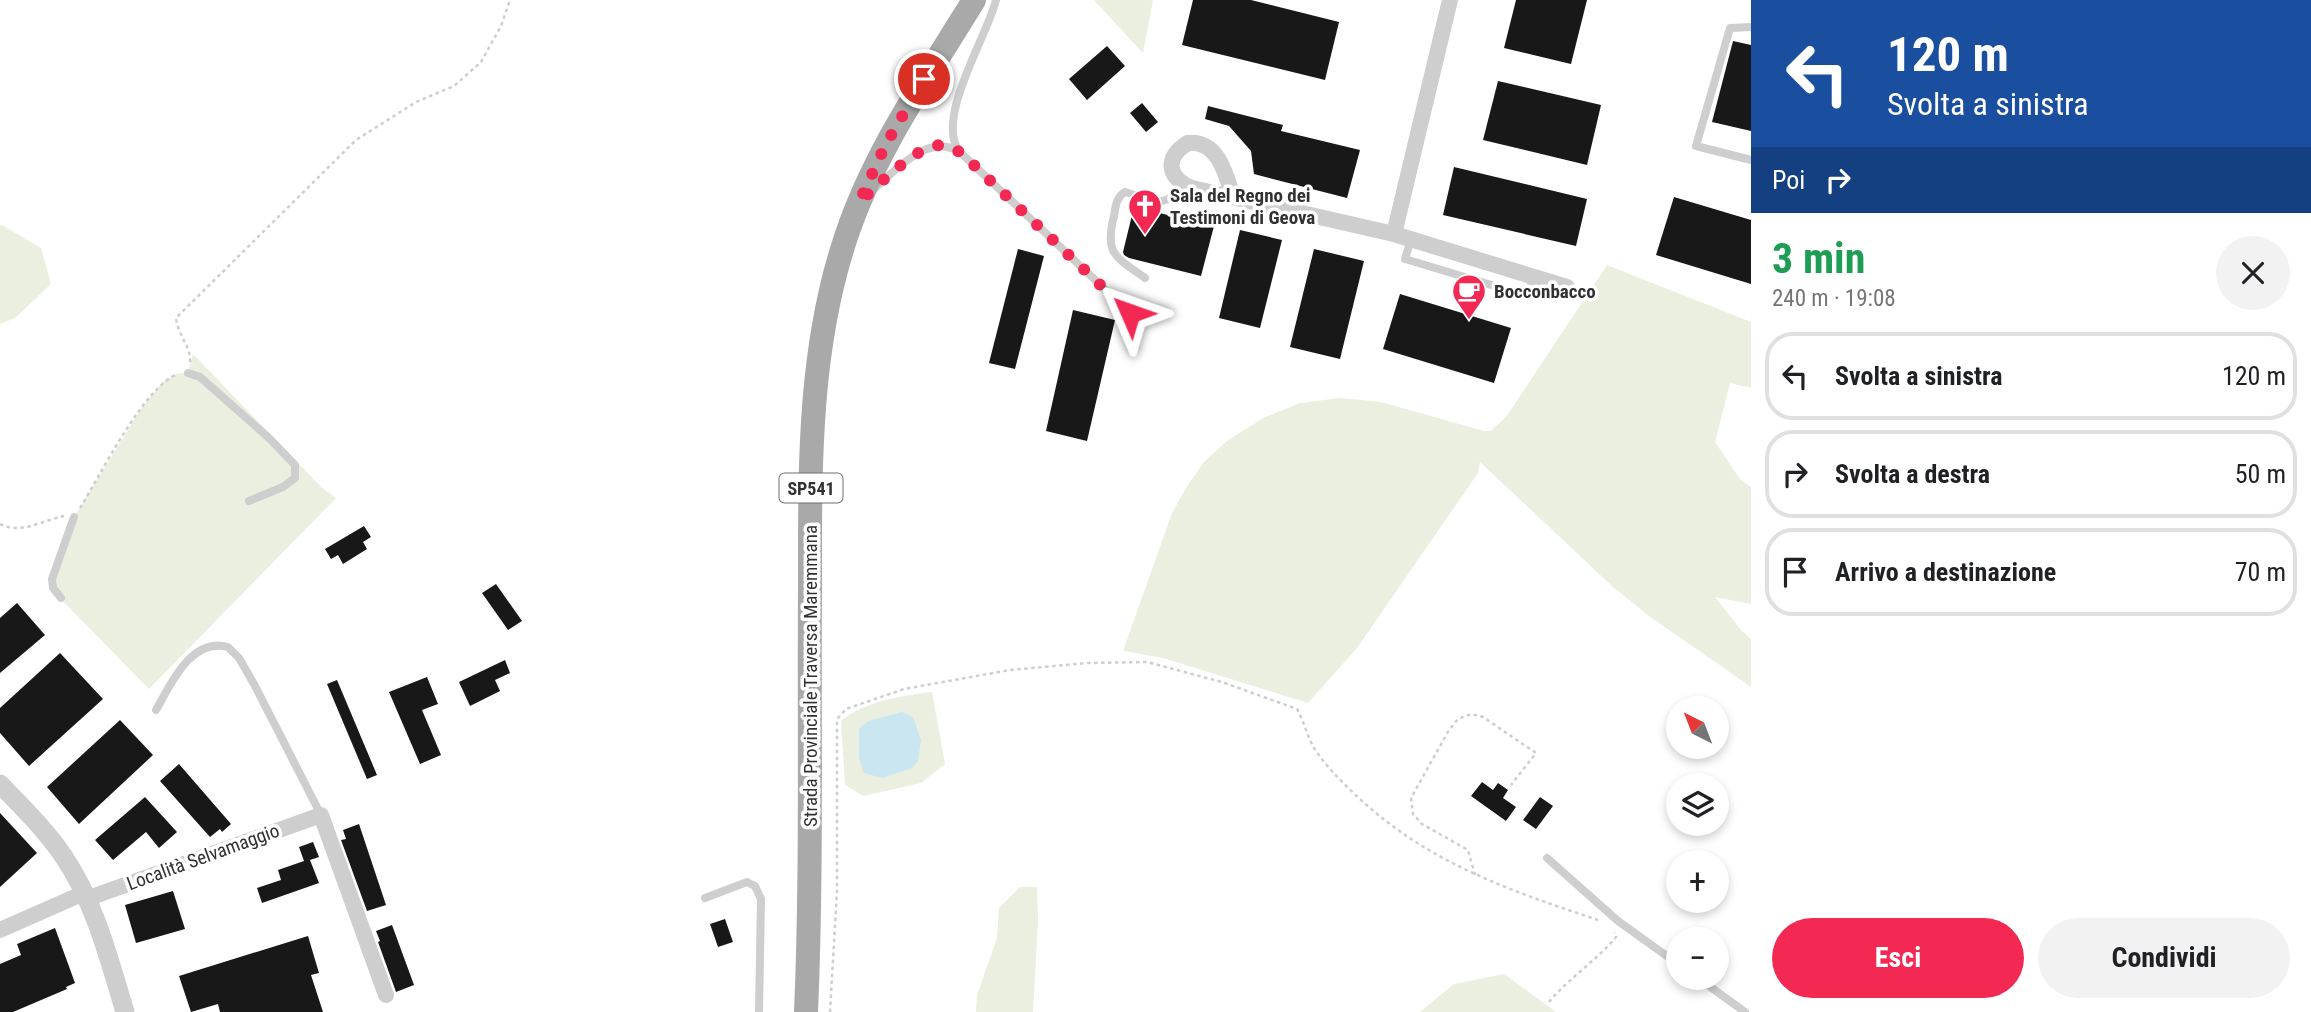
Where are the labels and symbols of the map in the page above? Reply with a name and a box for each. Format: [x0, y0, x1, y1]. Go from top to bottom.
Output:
pin [894, 49, 954, 109]
place label: Sala del Regno dei Testimoni di Geova [1170, 184, 1315, 229]
church icon: Sala del Regno dei Testimoni di Geova [1126, 187, 1164, 236]
cafe icon: Bocconbacco [1450, 272, 1488, 321]
position arrow [1093, 276, 1167, 350]
place label: Bocconbacco [1494, 280, 1596, 303]
road number: SP541 [780, 474, 842, 502]
street label: Strada Provinciale Traversa Maremmana [799, 525, 822, 827]
north arrow [1666, 696, 1729, 760]
street label: Località Selvamaggio [124, 819, 282, 895]

